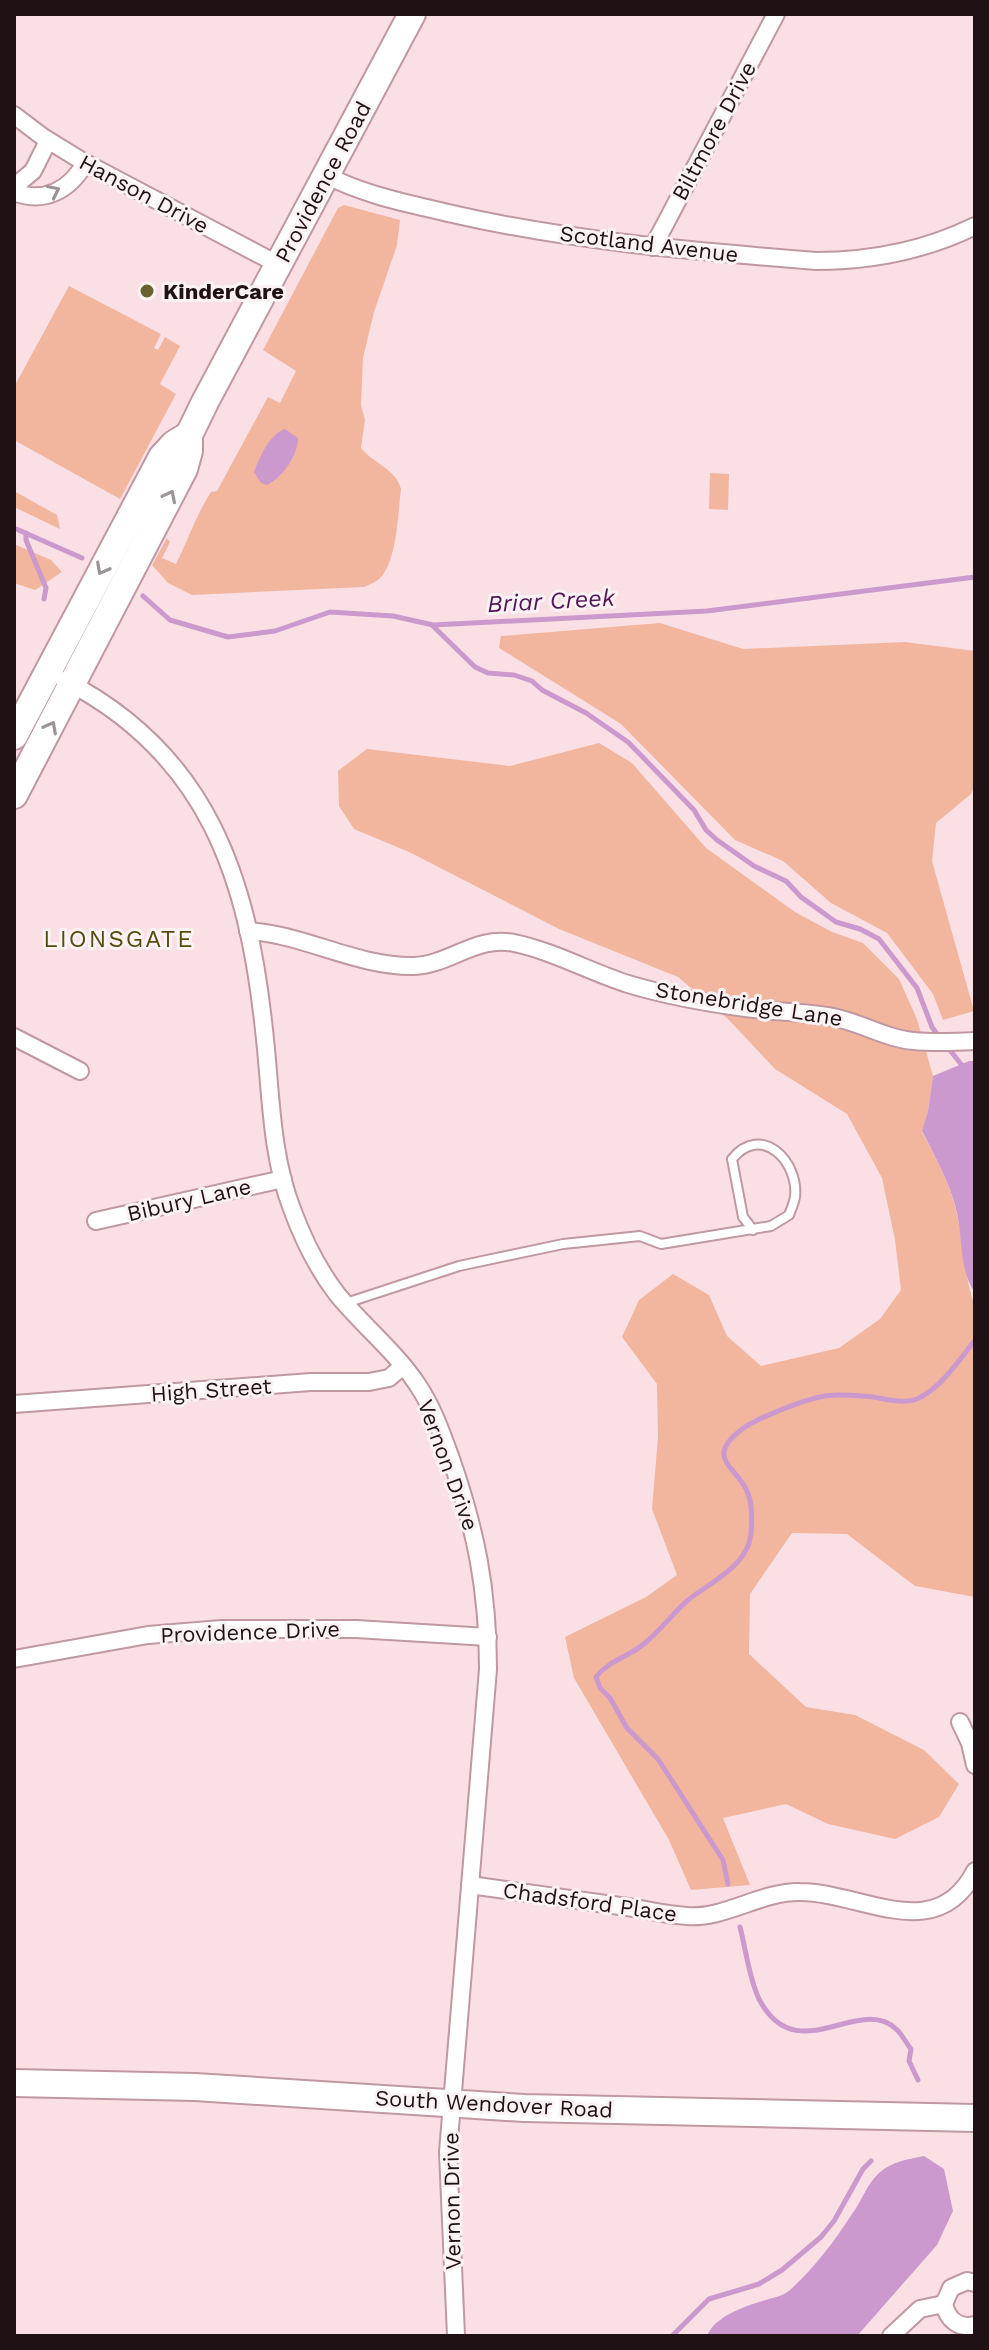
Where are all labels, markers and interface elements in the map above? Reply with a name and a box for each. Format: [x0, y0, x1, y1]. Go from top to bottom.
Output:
street label: Biltmore Drive [667, 57, 761, 205]
street label: Providence Road [270, 97, 376, 267]
street label: Hanson Drive [75, 149, 213, 239]
one-way arrow [46, 185, 61, 201]
street label: Scotland Avenue [558, 221, 740, 267]
place label: KinderCare [163, 279, 284, 304]
marker: KinderCare [138, 282, 156, 300]
one-way arrow [161, 489, 176, 504]
one-way arrow [96, 560, 112, 574]
water label: Briar Creek [486, 584, 617, 618]
one-way arrow [41, 720, 56, 735]
district label: LIONSGATE [43, 925, 195, 953]
street label: Stonebridge Lane [654, 977, 844, 1031]
street label: Bibury Lane [124, 1174, 254, 1226]
street label: High Street [150, 1373, 272, 1407]
street label: Vernon Drive [413, 1396, 483, 1534]
street label: Providence Drive [160, 1616, 340, 1648]
street label: Chadsford Place [501, 1877, 679, 1927]
street label: South Wendover Road [374, 2085, 614, 2123]
street label: Vernon Drive [438, 2132, 466, 2270]

